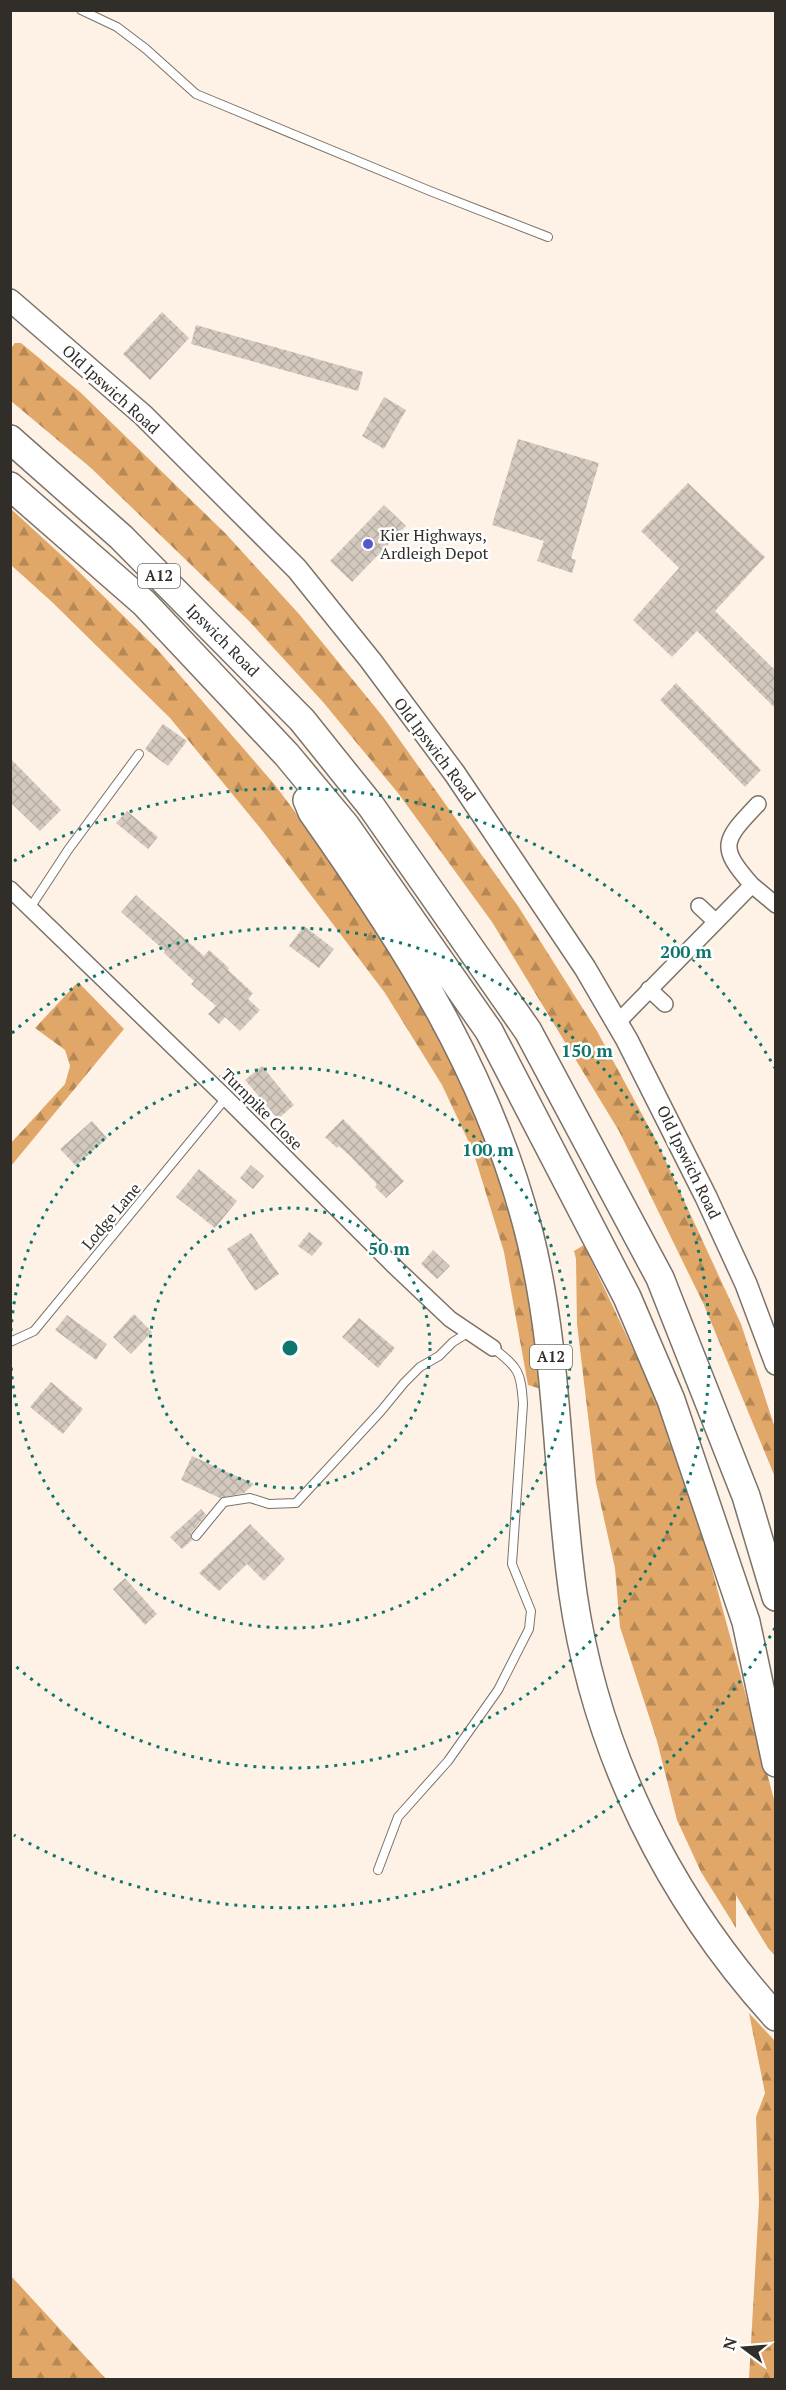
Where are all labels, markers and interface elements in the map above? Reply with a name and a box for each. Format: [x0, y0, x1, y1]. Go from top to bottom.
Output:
street label: Old Ipswich Road [58, 339, 165, 439]
place label: Kier Highways, Ardleigh Depot [380, 524, 488, 564]
marker: Kier Highways, Ardleigh Depot [361, 537, 375, 551]
road number: A12 [138, 564, 180, 588]
street label: Ipswich Road [182, 599, 264, 681]
street label: Old Ipswich Road [389, 693, 481, 805]
text: 200 m [660, 939, 712, 963]
text: 150 m [561, 1038, 613, 1062]
street label: Turnpike Close [216, 1063, 308, 1155]
street label: Old Ipswich Road [652, 1101, 726, 1223]
text: 100 m [462, 1137, 514, 1161]
street label: Lodge Lane [76, 1178, 146, 1254]
text: 50 m [368, 1236, 410, 1260]
centre of rings [280, 1338, 300, 1358]
road number: A12 [530, 1345, 572, 1369]
north arrow [714, 2318, 774, 2378]
text: N [717, 2335, 742, 2353]

